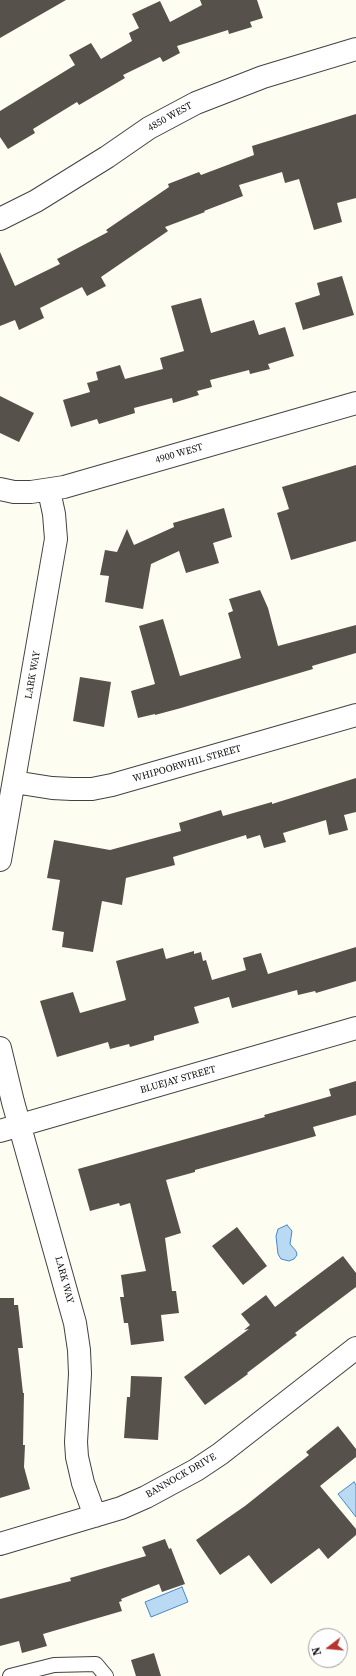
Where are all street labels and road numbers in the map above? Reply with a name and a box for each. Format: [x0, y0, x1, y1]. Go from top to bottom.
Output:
street label: 4850 WEST [146, 100, 194, 134]
street label: 4900 WEST [154, 441, 204, 467]
street label: LARK WAY [23, 650, 43, 700]
street label: WHIPOORWHIL STREET [131, 743, 243, 785]
street label: BLUEJAY STREET [139, 1063, 217, 1097]
street label: LARK WAY [52, 1255, 76, 1305]
street label: BANNOCK DRIVE [144, 1451, 218, 1501]

